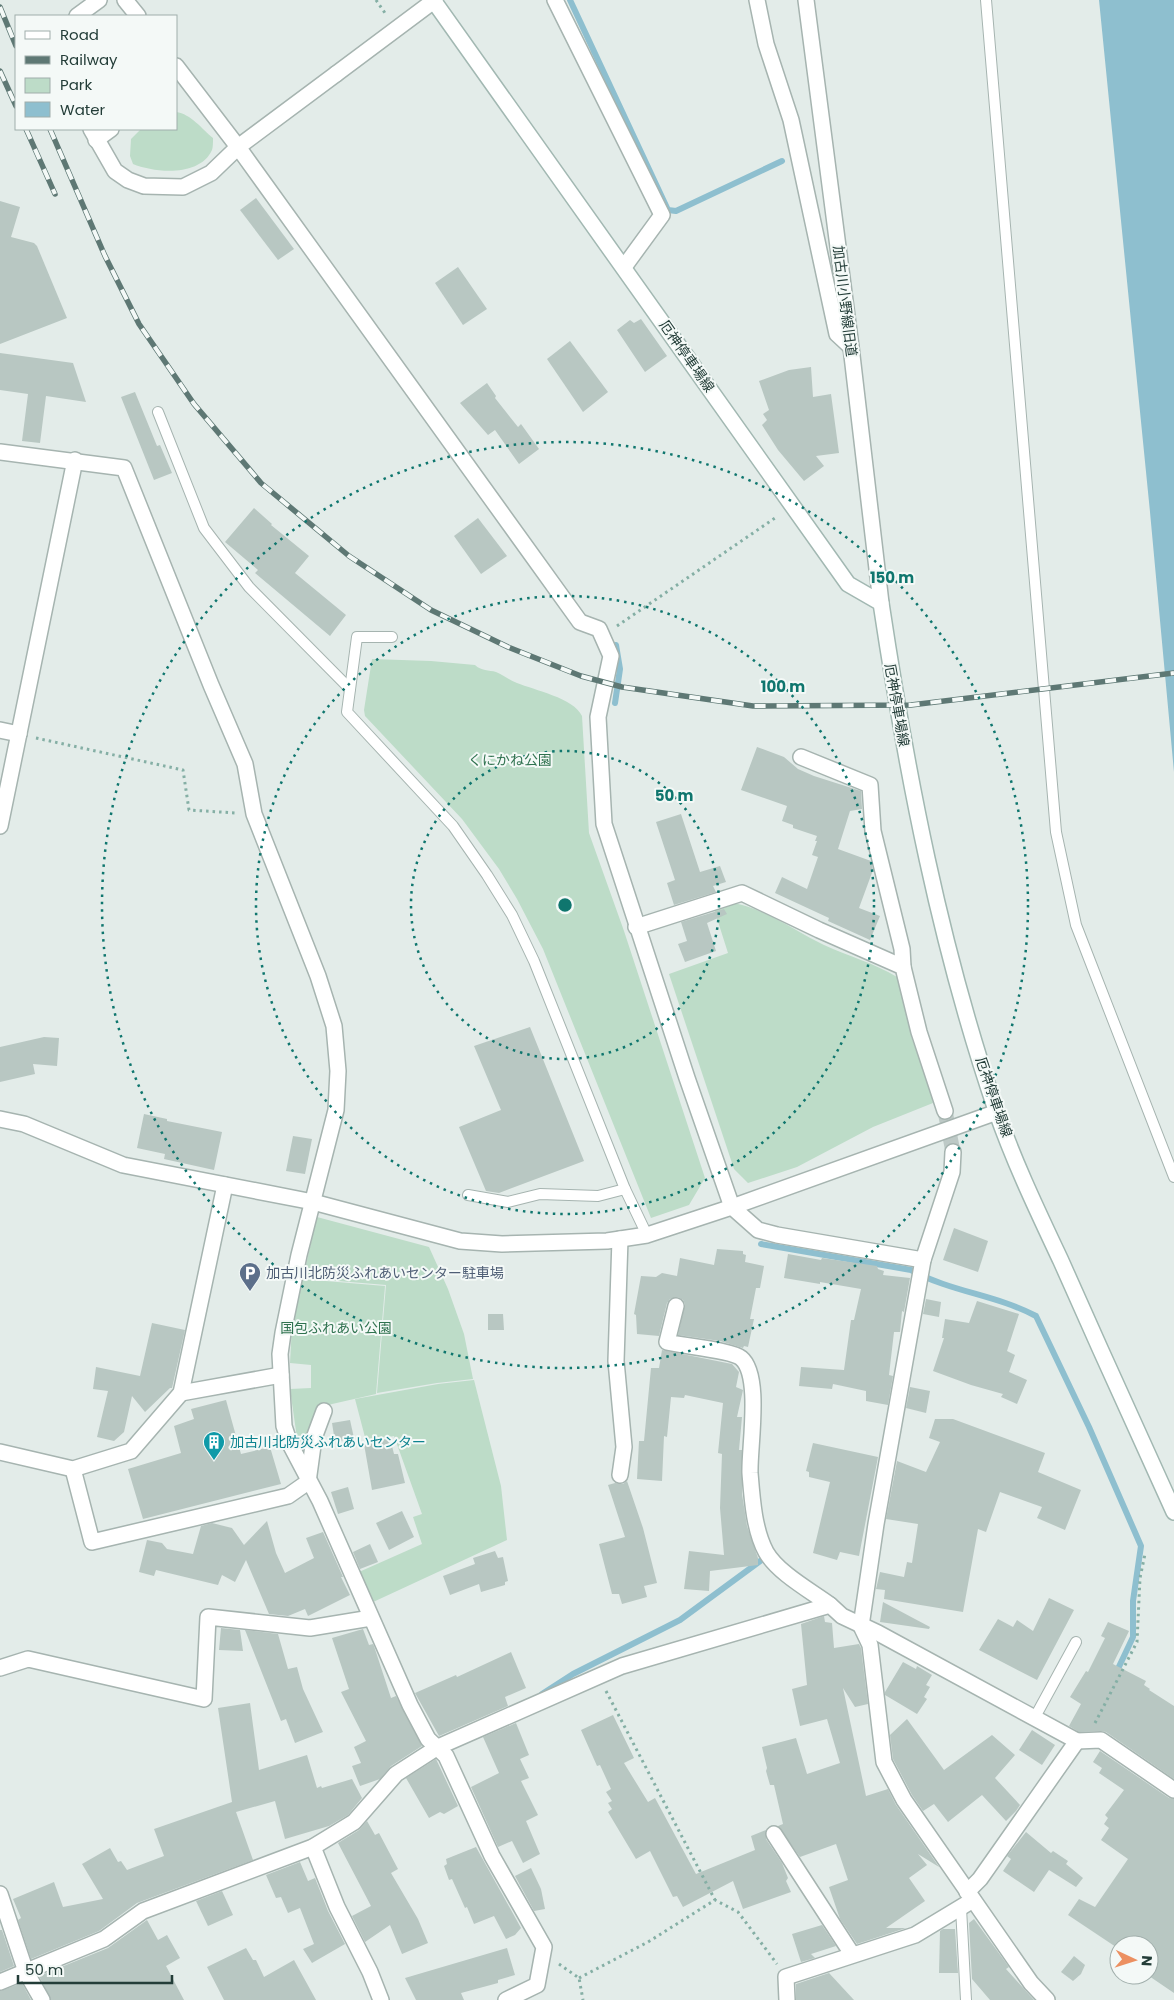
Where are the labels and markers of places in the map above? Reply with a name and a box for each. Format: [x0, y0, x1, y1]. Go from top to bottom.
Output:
centre of rings [556, 896, 574, 914]
parking icon: 加古川北防災ふれあいセンター駐車場 [238, 1261, 262, 1292]
place label: 加古川北防災ふれあいセンター駐車場 [266, 1263, 504, 1283]
building icon: 加古川北防災ふれあいセンター [202, 1430, 226, 1461]
place label: 加古川北防災ふれあいセンター [230, 1432, 426, 1452]

